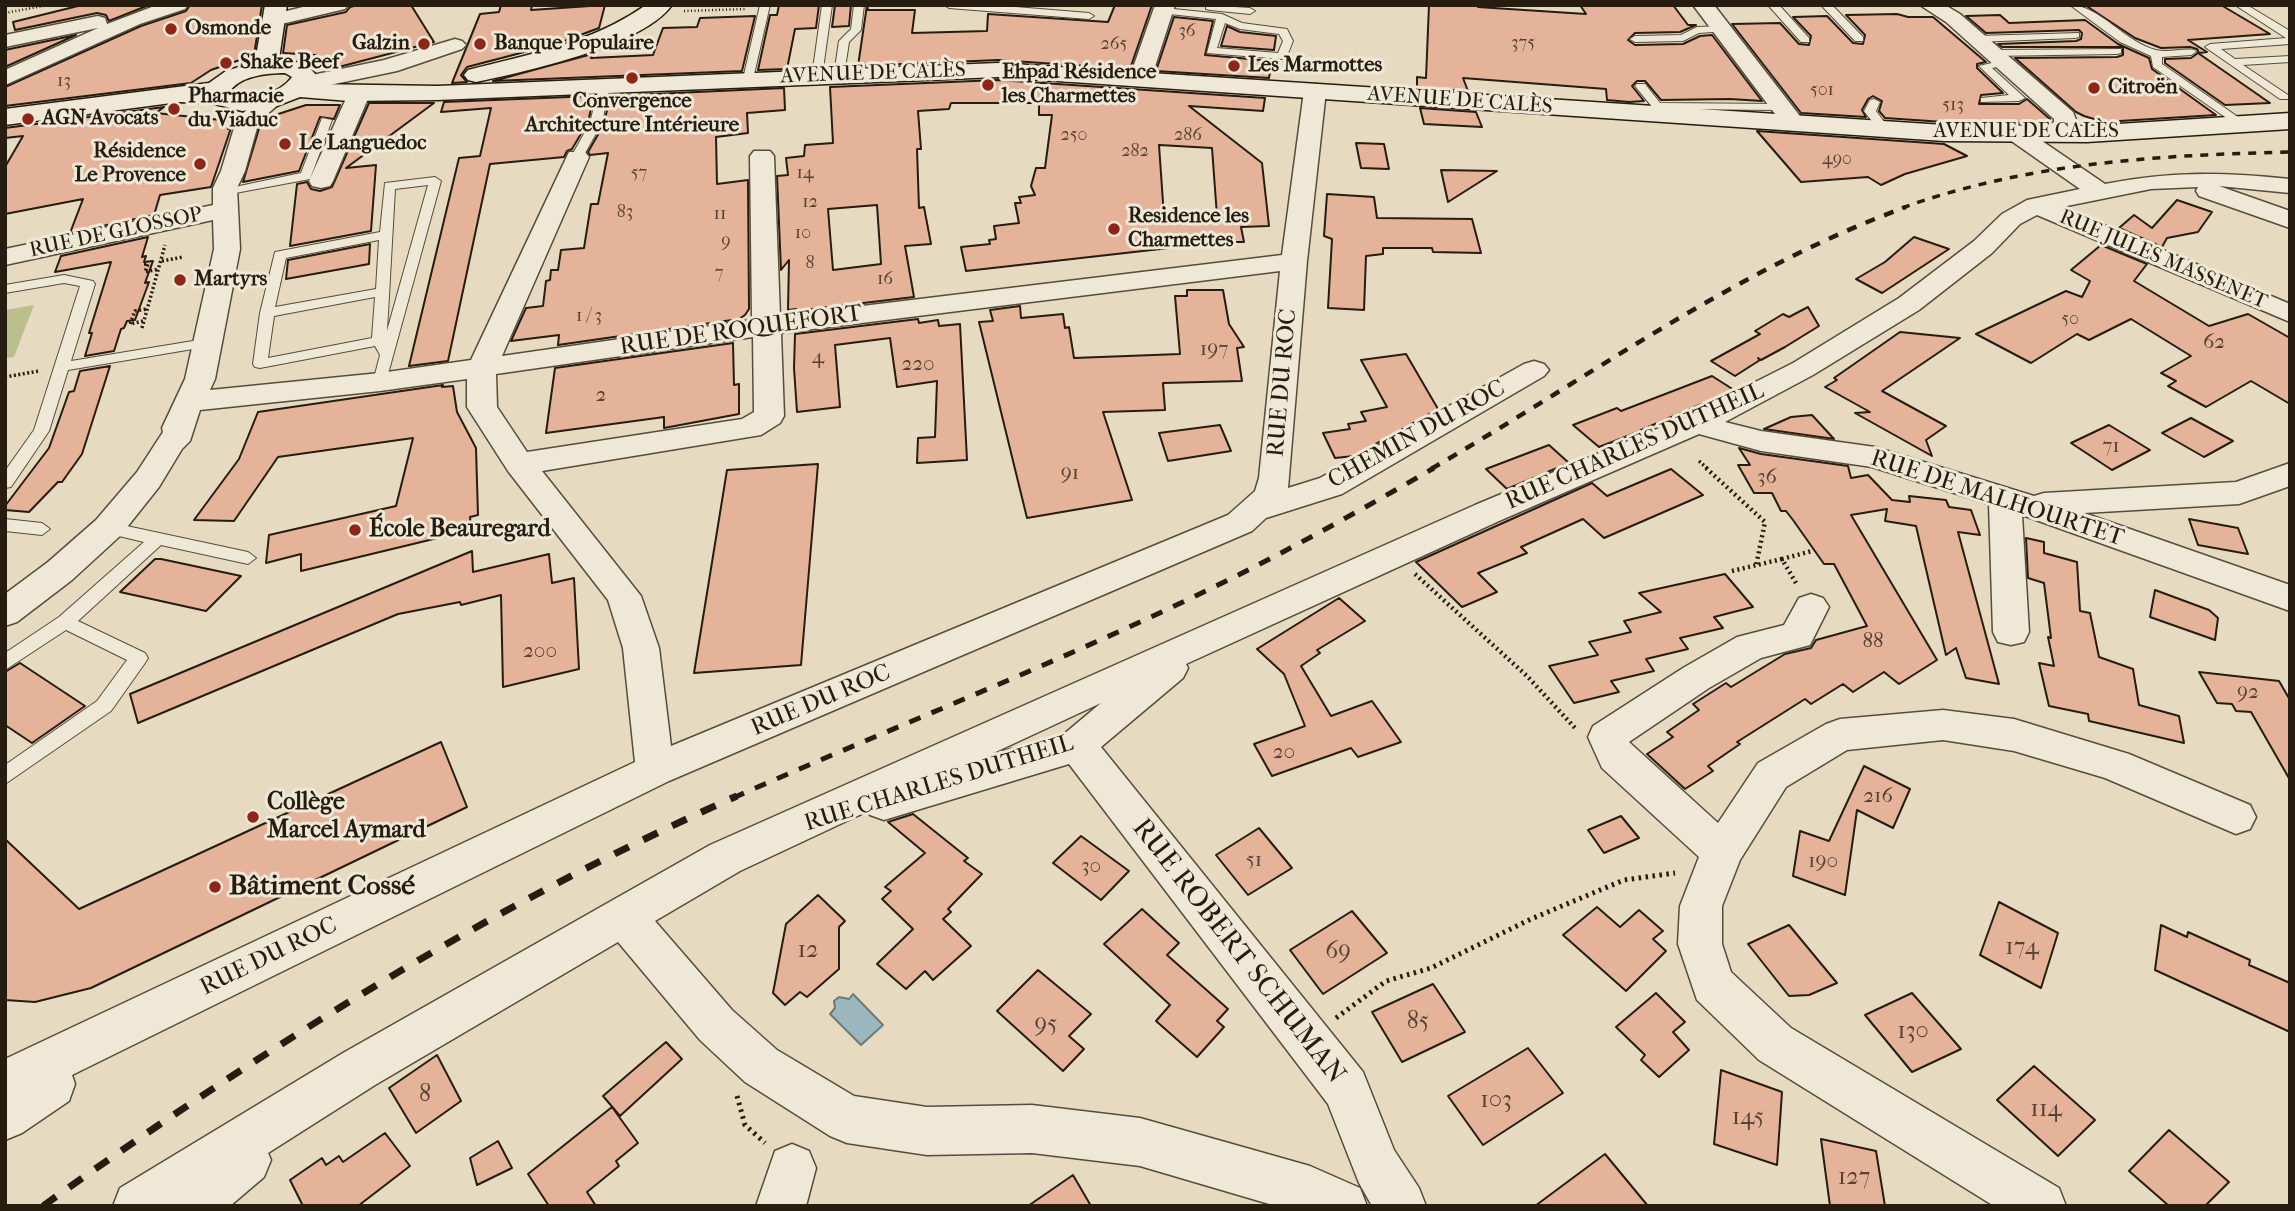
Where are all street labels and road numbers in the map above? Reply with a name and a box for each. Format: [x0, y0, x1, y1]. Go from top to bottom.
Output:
street label: AVENUE DE CALÈS [780, 58, 966, 90]
street label: AVENUE DE CALÈS [1367, 82, 1553, 120]
street label: AVENUE DE CALÈS [1933, 119, 2119, 145]
street label: RUE DE GLOSSOP [27, 202, 205, 264]
street label: RUE JULES MASSENET [2055, 205, 2271, 315]
street label: RUE DE ROQUEFORT [618, 300, 864, 362]
street label: RUE DU ROC [1262, 308, 1304, 458]
street label: CHEMIN DU ROC [1323, 374, 1511, 496]
street label: RUE CHARLES DUTHEIL [1501, 377, 1769, 517]
street label: RUE DE MALHOURTET [1867, 444, 2127, 554]
street label: RUE DU ROC [747, 659, 895, 743]
street label: RUE CHARLES DUTHEIL [801, 729, 1077, 839]
street label: RUE ROBERT SCHUMAN [1124, 813, 1352, 1091]
street label: RUE DU ROC [196, 911, 342, 1003]

